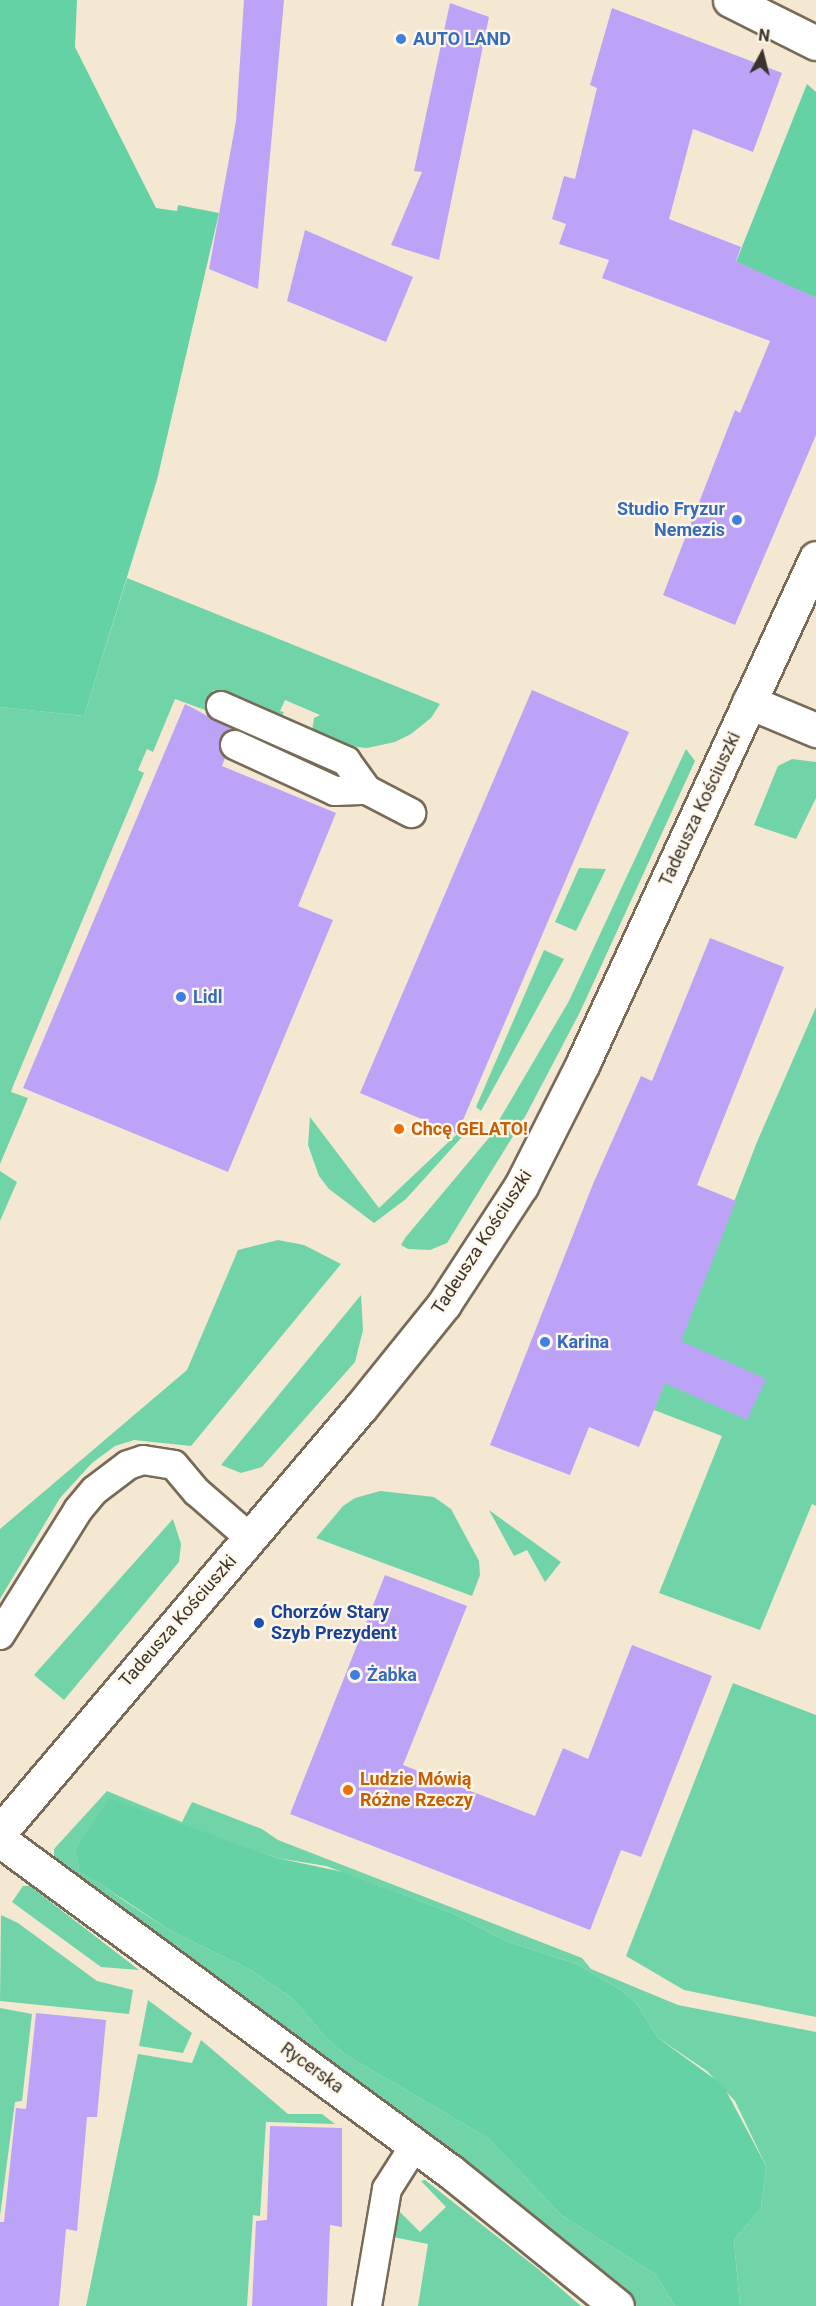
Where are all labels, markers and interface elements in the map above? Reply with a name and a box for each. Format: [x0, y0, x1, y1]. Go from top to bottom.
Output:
north arrow [732, 24, 792, 84]
text: N [757, 26, 771, 46]
place label: AUTO LAND [413, 28, 511, 50]
marker: AUTO LAND [394, 32, 408, 46]
place label: Studio Fryzur Nemezis [617, 499, 725, 542]
marker: Studio Fryzur Nemezis [730, 513, 744, 527]
street label: Tadeusza Kościuszki [655, 728, 745, 890]
place label: Lidl [193, 986, 222, 1008]
marker: Lidl [174, 990, 188, 1004]
place label: Chcę GELATO! [411, 1118, 528, 1140]
marker: Chcę GELATO! [392, 1122, 406, 1136]
street label: Tadeusza Kościuszki [427, 1166, 537, 1318]
place label: Karina [557, 1331, 609, 1353]
marker: Karina [538, 1335, 552, 1349]
street label: Tadeusza Kościuszki [115, 1551, 241, 1691]
place label: Chorzów Stary Szyb Prezydent [271, 1602, 397, 1644]
marker: Chorzów Stary Szyb Prezydent [252, 1616, 266, 1630]
place label: Żabka [367, 1664, 417, 1686]
marker: Żabka [348, 1668, 362, 1682]
place label: Ludzie Mówią Różne Rzeczy [360, 1769, 473, 1812]
marker: Ludzie Mówią Różne Rzeczy [341, 1783, 355, 1797]
street label: Rycerska [276, 2038, 348, 2098]

